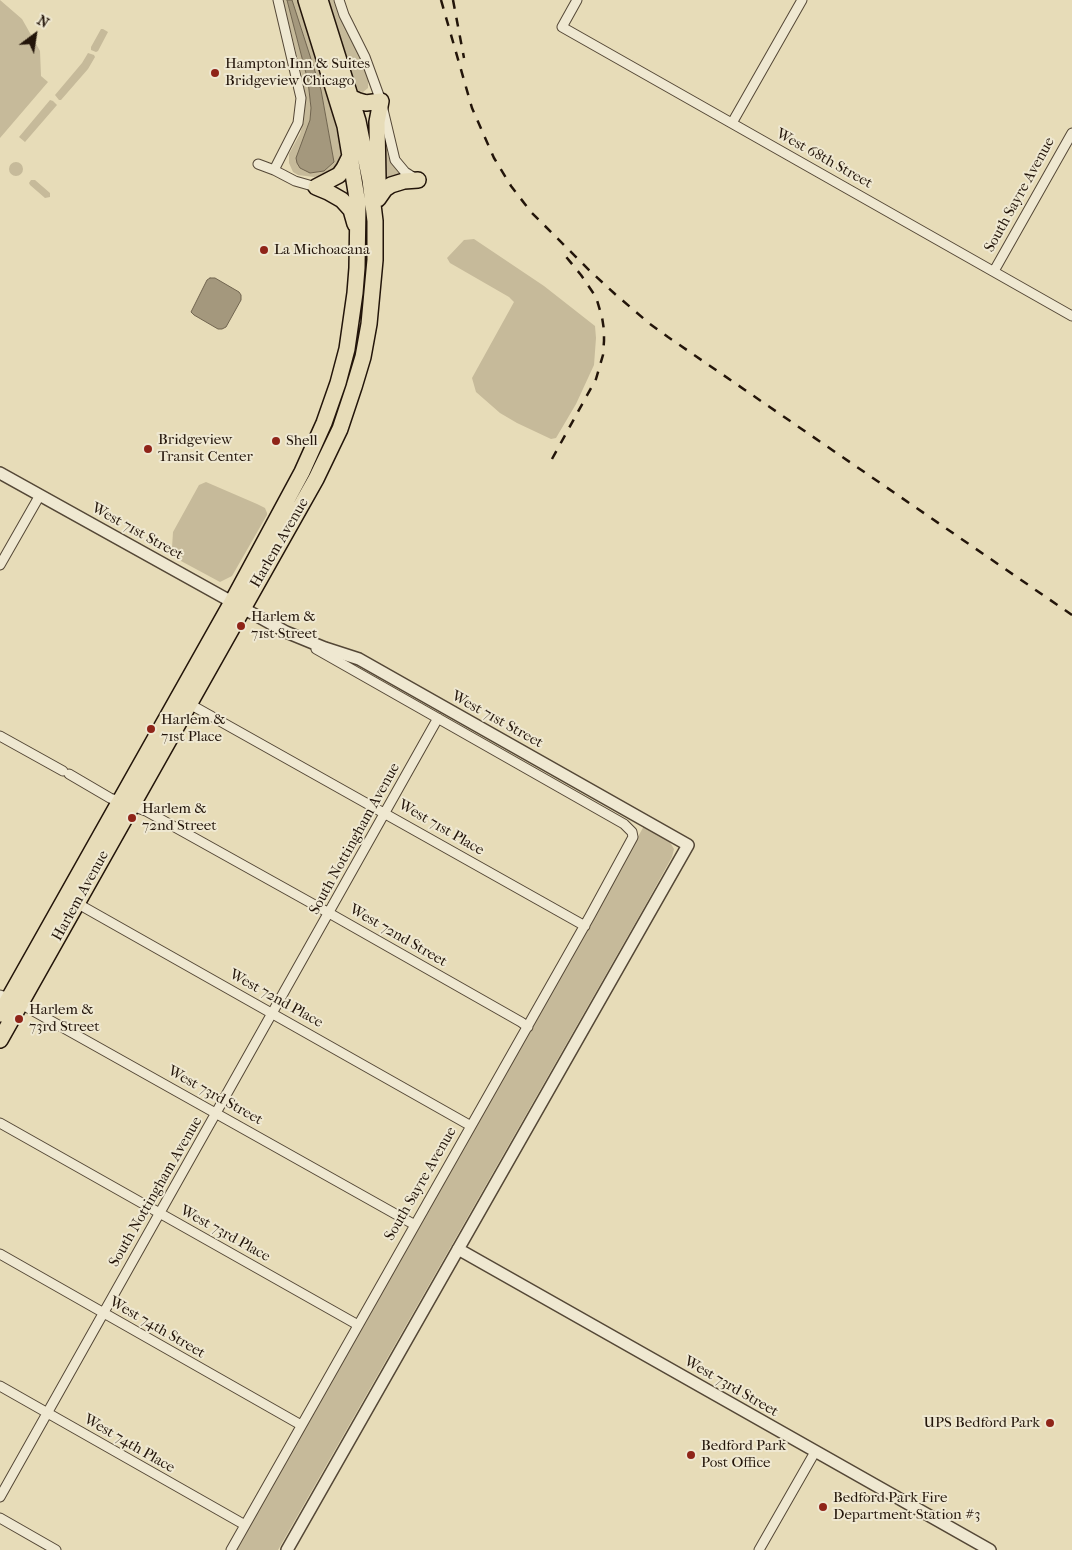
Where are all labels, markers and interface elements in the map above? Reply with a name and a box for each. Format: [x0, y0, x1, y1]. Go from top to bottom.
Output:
north arrow [10, 10, 60, 60]
text: N [34, 12, 52, 32]
place label: Hampton Inn & Suites Bridgeview Chicago [225, 55, 370, 90]
marker: Hampton Inn & Suites Bridgeview Chicago [209, 67, 221, 79]
street label: West 68th Street [773, 125, 875, 193]
street label: South Sayre Avenue [981, 134, 1059, 256]
place label: La Michoacana [274, 241, 370, 259]
marker: La Michoacana [258, 244, 270, 256]
place label: Bridgeview Transit Center [158, 431, 253, 466]
place label: Shell [286, 432, 318, 450]
marker: Shell [270, 435, 282, 447]
marker: Bridgeview Transit Center [142, 443, 154, 455]
street label: Harlem Avenue [247, 495, 313, 591]
street label: West 71st Street [88, 500, 186, 564]
place label: Harlem & 71st Street [251, 608, 317, 643]
marker: Harlem & 71st Street [235, 620, 247, 632]
street label: West 71st Street [448, 688, 546, 752]
place label: Harlem & 71st Place [161, 711, 226, 746]
marker: Harlem & 71st Place [145, 723, 157, 735]
street label: South Nottingham Avenue [306, 760, 404, 918]
street label: West 71st Place [395, 796, 487, 860]
place label: Harlem & 72nd Street [142, 800, 217, 835]
marker: Harlem & 72nd Street [126, 812, 138, 824]
street label: Harlem Avenue [49, 848, 113, 944]
street label: West 72nd Street [346, 901, 450, 971]
street label: West 72nd Place [226, 966, 326, 1032]
place label: Harlem & 73rd Street [29, 1001, 100, 1036]
marker: Harlem & 73rd Street [13, 1013, 25, 1025]
street label: West 73rd Street [164, 1062, 266, 1130]
street label: South Nottingham Avenue [106, 1114, 206, 1270]
street label: South Sayre Avenue [381, 1124, 461, 1244]
street label: West 73rd Place [177, 1202, 273, 1266]
street label: West 74th Street [106, 1293, 208, 1363]
street label: West 73rd Street [681, 1353, 781, 1421]
street label: West 74th Place [80, 1411, 178, 1477]
place label: UPS Bedford Park [923, 1414, 1040, 1432]
marker: UPS Bedford Park [1044, 1417, 1056, 1429]
place label: Bedford Park Post Office [701, 1437, 786, 1472]
marker: Bedford Park Post Office [685, 1449, 697, 1461]
place label: Bedford Park Fire Department Station #3 [833, 1489, 980, 1524]
marker: Bedford Park Fire Department Station #3 [817, 1501, 829, 1513]

